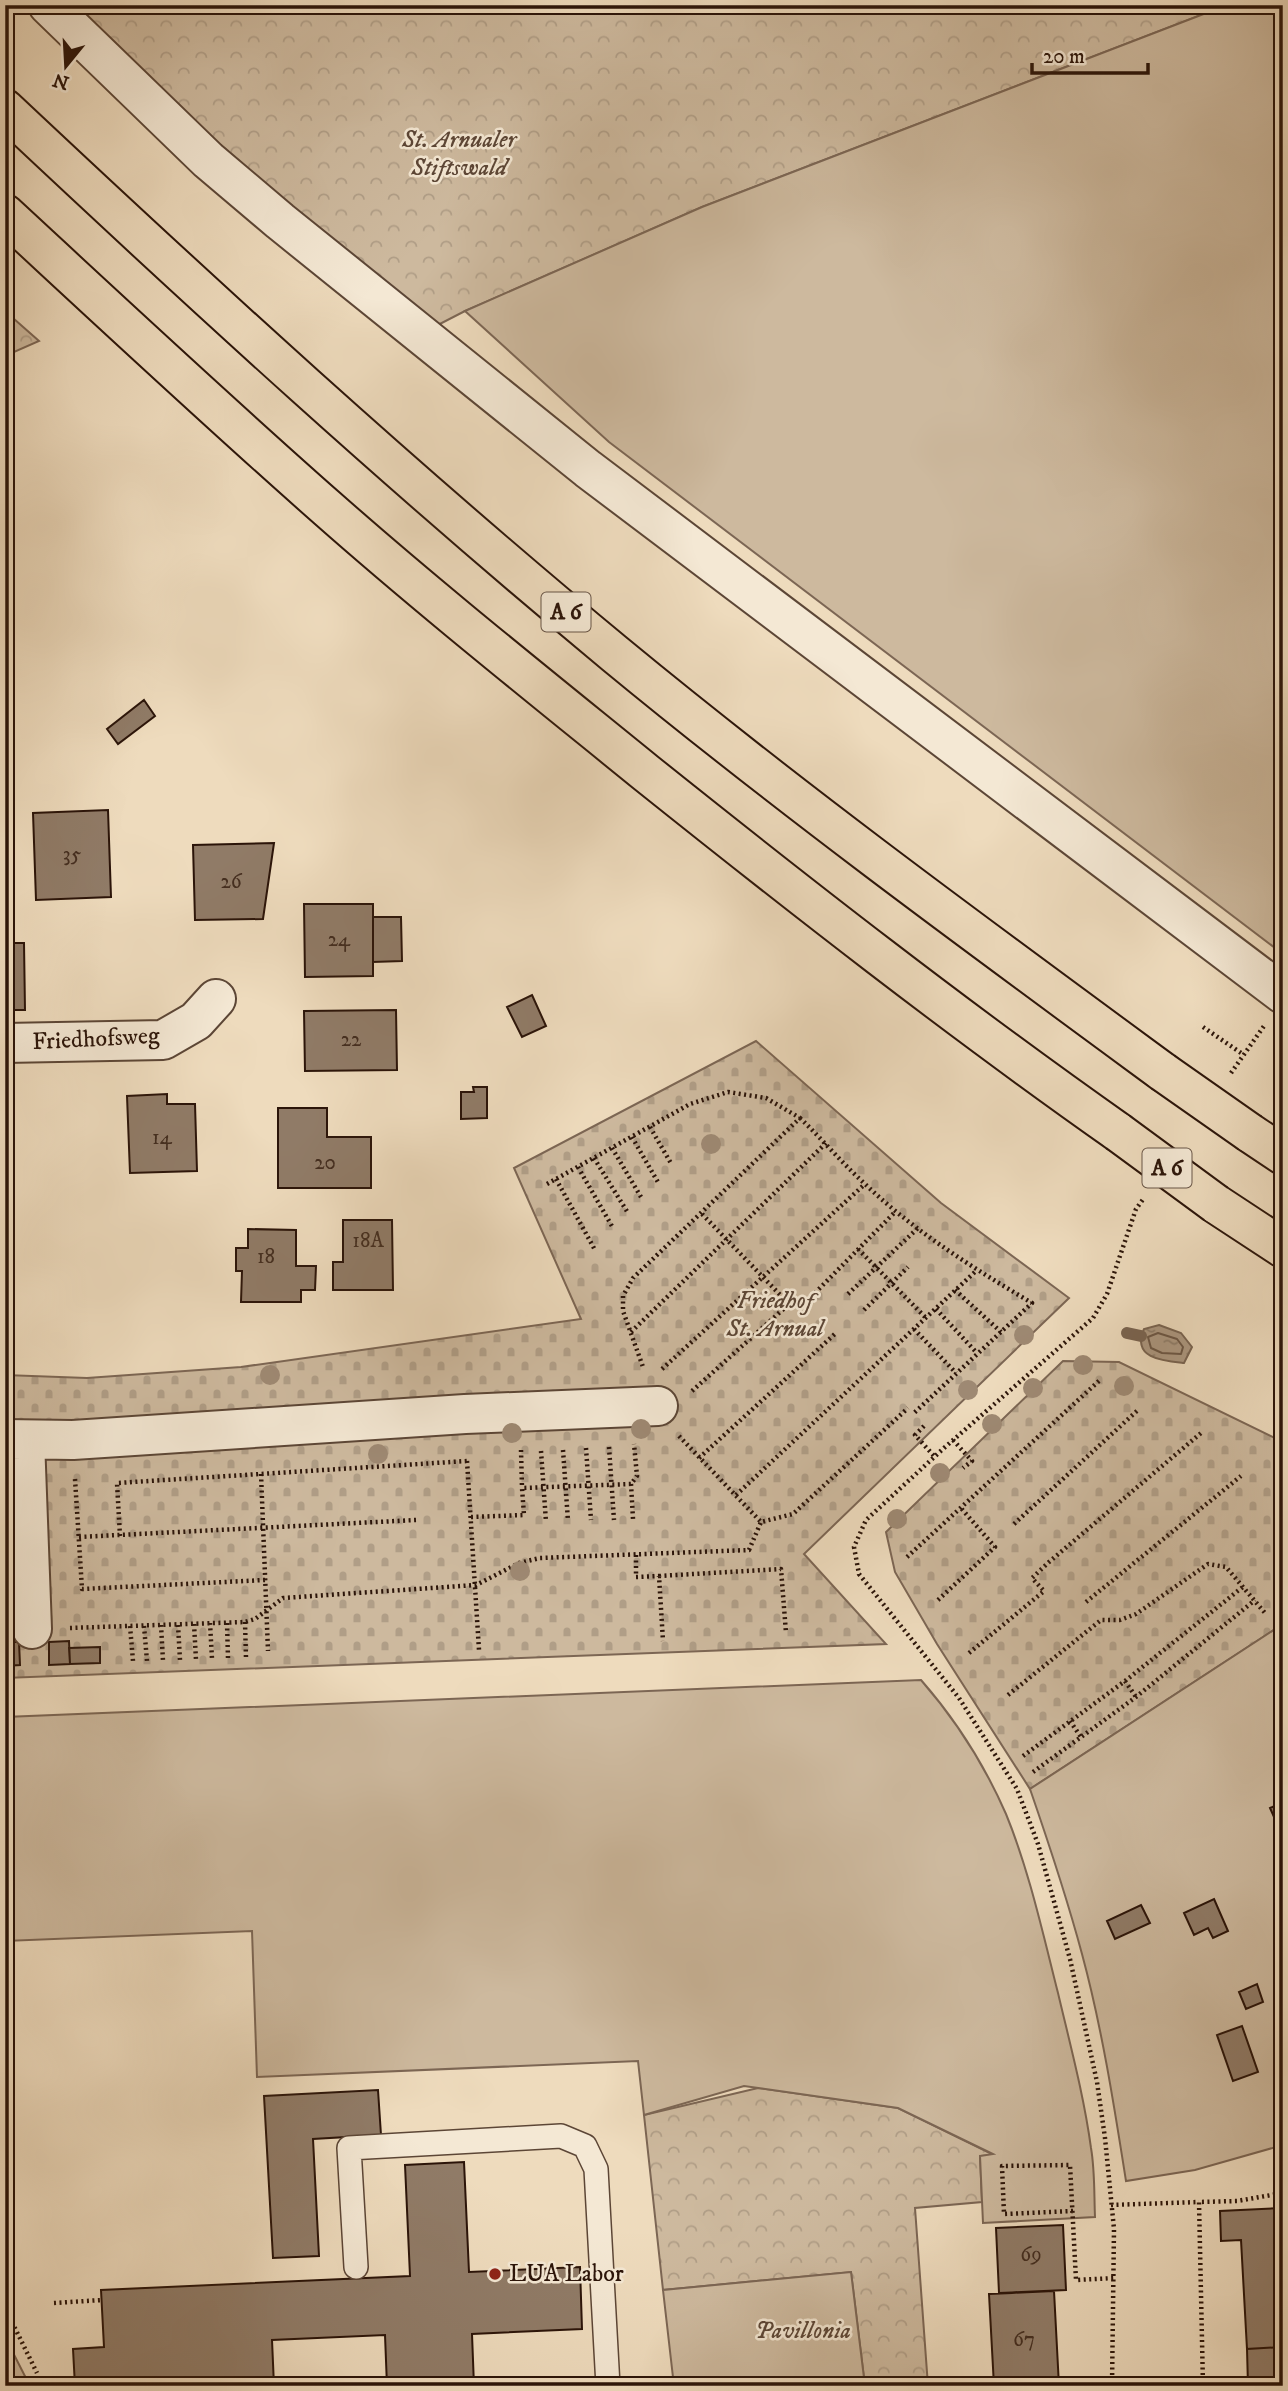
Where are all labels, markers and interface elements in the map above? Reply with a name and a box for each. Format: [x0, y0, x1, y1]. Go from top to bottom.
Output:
north arrow [32, 32, 102, 102]
scale bar [1032, 32, 1148, 76]
text: 20 m [1043, 44, 1085, 70]
text: N [50, 67, 72, 94]
park label: St. Arnualer Stiftswald [401, 125, 518, 183]
road number: A 6 [542, 592, 590, 632]
house number: 35 [63, 842, 81, 868]
house number: 26 [220, 869, 243, 895]
house number: 24 [328, 927, 351, 953]
street label: Friedhofsweg [32, 1021, 161, 1057]
house number: 22 [341, 1027, 362, 1053]
house number: 14 [152, 1125, 173, 1151]
road number: A 6 [1142, 1148, 1192, 1188]
house number: 20 [314, 1150, 336, 1176]
house number: 18A [352, 1228, 384, 1254]
house number: 18 [257, 1244, 275, 1270]
park label: Friedhof St. Arnual [725, 1286, 826, 1344]
house number: 69 [1020, 2242, 1042, 2268]
place label: LUA Labor [509, 2259, 624, 2289]
marker: LUA Labor [487, 2266, 503, 2282]
park label: Pavillonia [755, 2316, 851, 2346]
house number: 67 [1013, 2327, 1035, 2353]

